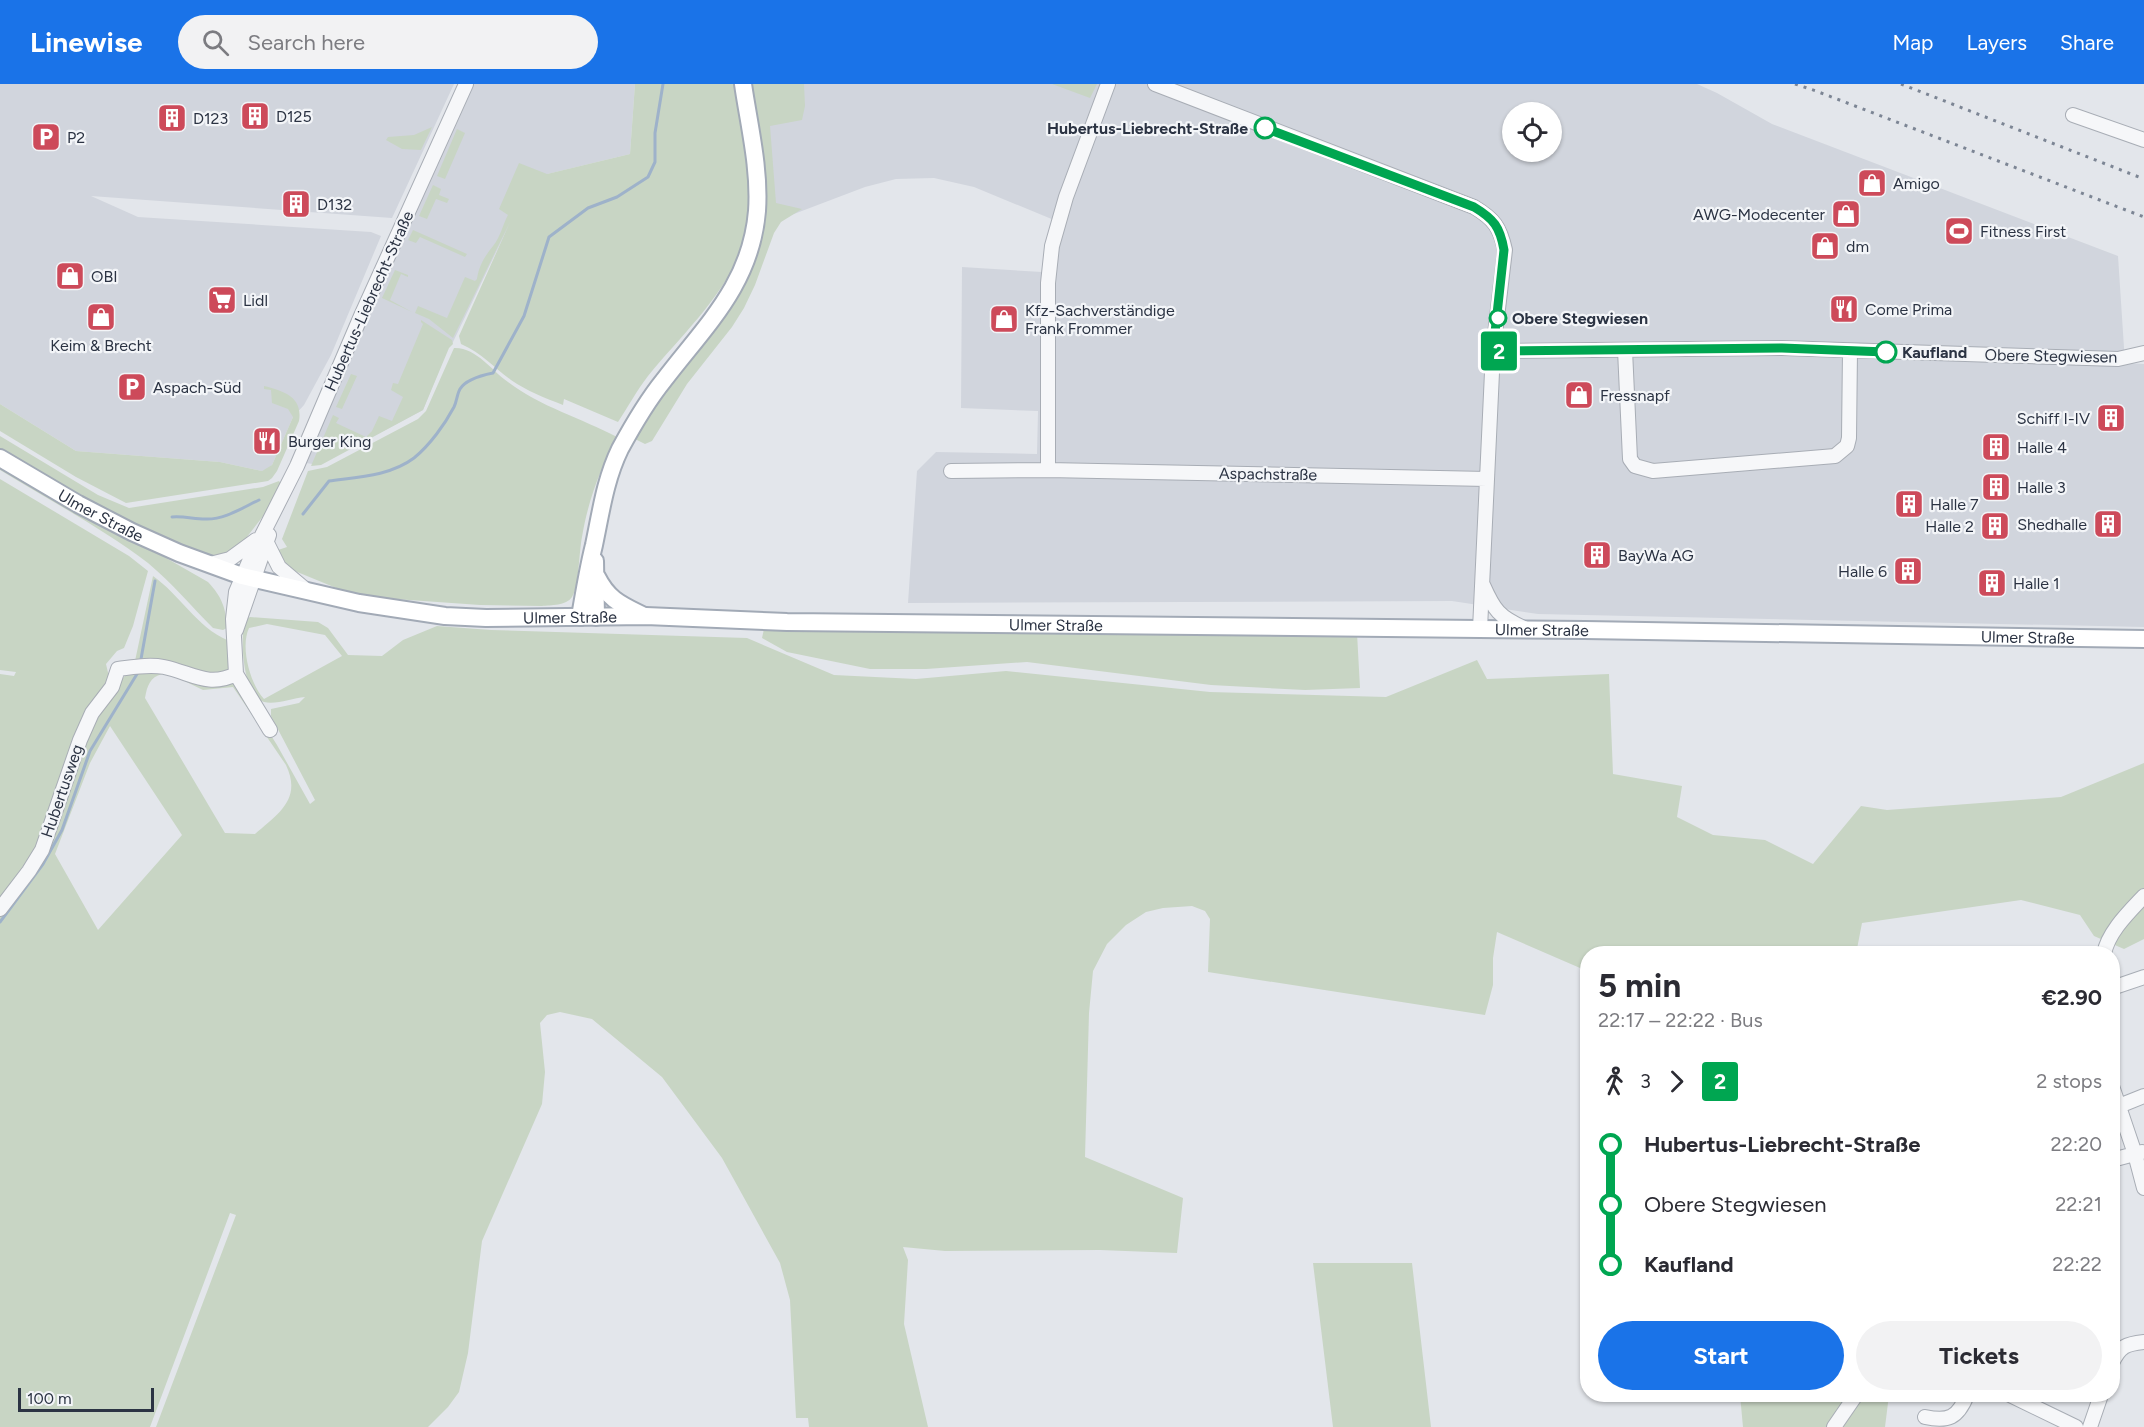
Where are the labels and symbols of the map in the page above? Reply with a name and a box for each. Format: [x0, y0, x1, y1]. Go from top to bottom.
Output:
building icon: D125 [239, 100, 271, 132]
building icon: D123 [156, 102, 188, 134]
place label: D125 [276, 107, 312, 126]
place label: D123 [193, 109, 228, 128]
marker: Hubertus-Liebrecht-Straße [1254, 117, 1276, 139]
place label: Hubertus-Liebrecht-Straße [1047, 119, 1248, 138]
parking icon: P2 [30, 121, 62, 153]
place label: P2 [67, 128, 85, 147]
shop icon: Amigo [1856, 167, 1888, 199]
place label: Amigo [1893, 174, 1940, 193]
building icon: D132 [280, 188, 312, 220]
place label: D132 [317, 195, 352, 214]
shop icon: AWG-Modecenter [1830, 198, 1862, 230]
place label: AWG-Modecenter [1693, 205, 1826, 224]
street label: Hubertus-Liebrecht-Straße [321, 208, 418, 394]
sports icon: Fitness First [1943, 215, 1975, 247]
place label: Fitness First [1980, 222, 2066, 241]
shop icon: dm [1809, 230, 1841, 262]
place label: dm [1846, 237, 1869, 256]
shop icon: OBI [54, 260, 86, 292]
place label: OBI [91, 267, 118, 286]
supermarket icon: Lidl [206, 284, 238, 316]
place label: Lidl [243, 291, 268, 310]
restaurant icon: Come Prima [1828, 293, 1860, 325]
place label: Come Prima [1865, 300, 1952, 319]
shop icon: Keim & Brecht [85, 301, 117, 333]
place label: Kfz-Sachverständige Frank Frommer [1025, 301, 1175, 338]
shop icon: Kfz-Sachverständige Frank Frommer [988, 303, 1020, 335]
marker: Obere Stegwiesen [1489, 309, 1507, 327]
place label: Obere Stegwiesen [1512, 309, 1648, 328]
line badge: 2 [1480, 332, 1518, 370]
place label: Keim & Brecht [50, 336, 152, 355]
marker: Kaufland [1875, 341, 1897, 363]
place label: Kaufland [1902, 343, 1967, 362]
street label: Obere Stegwiesen [1984, 345, 2118, 367]
parking icon: Aspach-Süd [116, 371, 148, 403]
place label: Aspach-Süd [153, 378, 241, 397]
shop icon: Fressnapf [1563, 379, 1595, 411]
place label: Fressnapf [1600, 386, 1670, 405]
building icon: Schiff I-IV [2095, 402, 2127, 434]
place label: Schiff I-IV [2017, 409, 2090, 428]
restaurant icon: Burger King [251, 425, 283, 457]
building icon: Halle 4 [1980, 431, 2012, 463]
place label: Burger King [288, 432, 371, 451]
place label: Halle 4 [2017, 438, 2067, 457]
street label: Aspachstraße [1219, 464, 1318, 484]
building icon: Halle 3 [1980, 471, 2012, 503]
place label: Halle 3 [2017, 478, 2066, 497]
street label: Ulmer Straße [55, 485, 147, 545]
building icon: Halle 7 [1893, 488, 1925, 520]
place label: Halle 7 [1930, 495, 1979, 514]
building icon: Shedhalle [2092, 508, 2124, 540]
building icon: Halle 2 [1979, 510, 2011, 542]
place label: Shedhalle [2017, 515, 2087, 534]
place label: Halle 2 [1925, 517, 1974, 536]
building icon: BayWa AG [1581, 539, 1613, 571]
place label: BayWa AG [1618, 546, 1694, 565]
building icon: Halle 6 [1892, 555, 1924, 587]
place label: Halle 6 [1838, 562, 1887, 581]
building icon: Halle 1 [1976, 567, 2008, 599]
place label: Halle 1 [2013, 574, 2060, 593]
street label: Ulmer Straße [523, 607, 617, 627]
street label: Ulmer Straße [1009, 615, 1103, 635]
street label: Ulmer Straße [1495, 620, 1589, 640]
street label: Ulmer Straße [1981, 627, 2075, 647]
street label: Hubertusweg [37, 742, 87, 840]
scale bar [18, 1385, 154, 1412]

